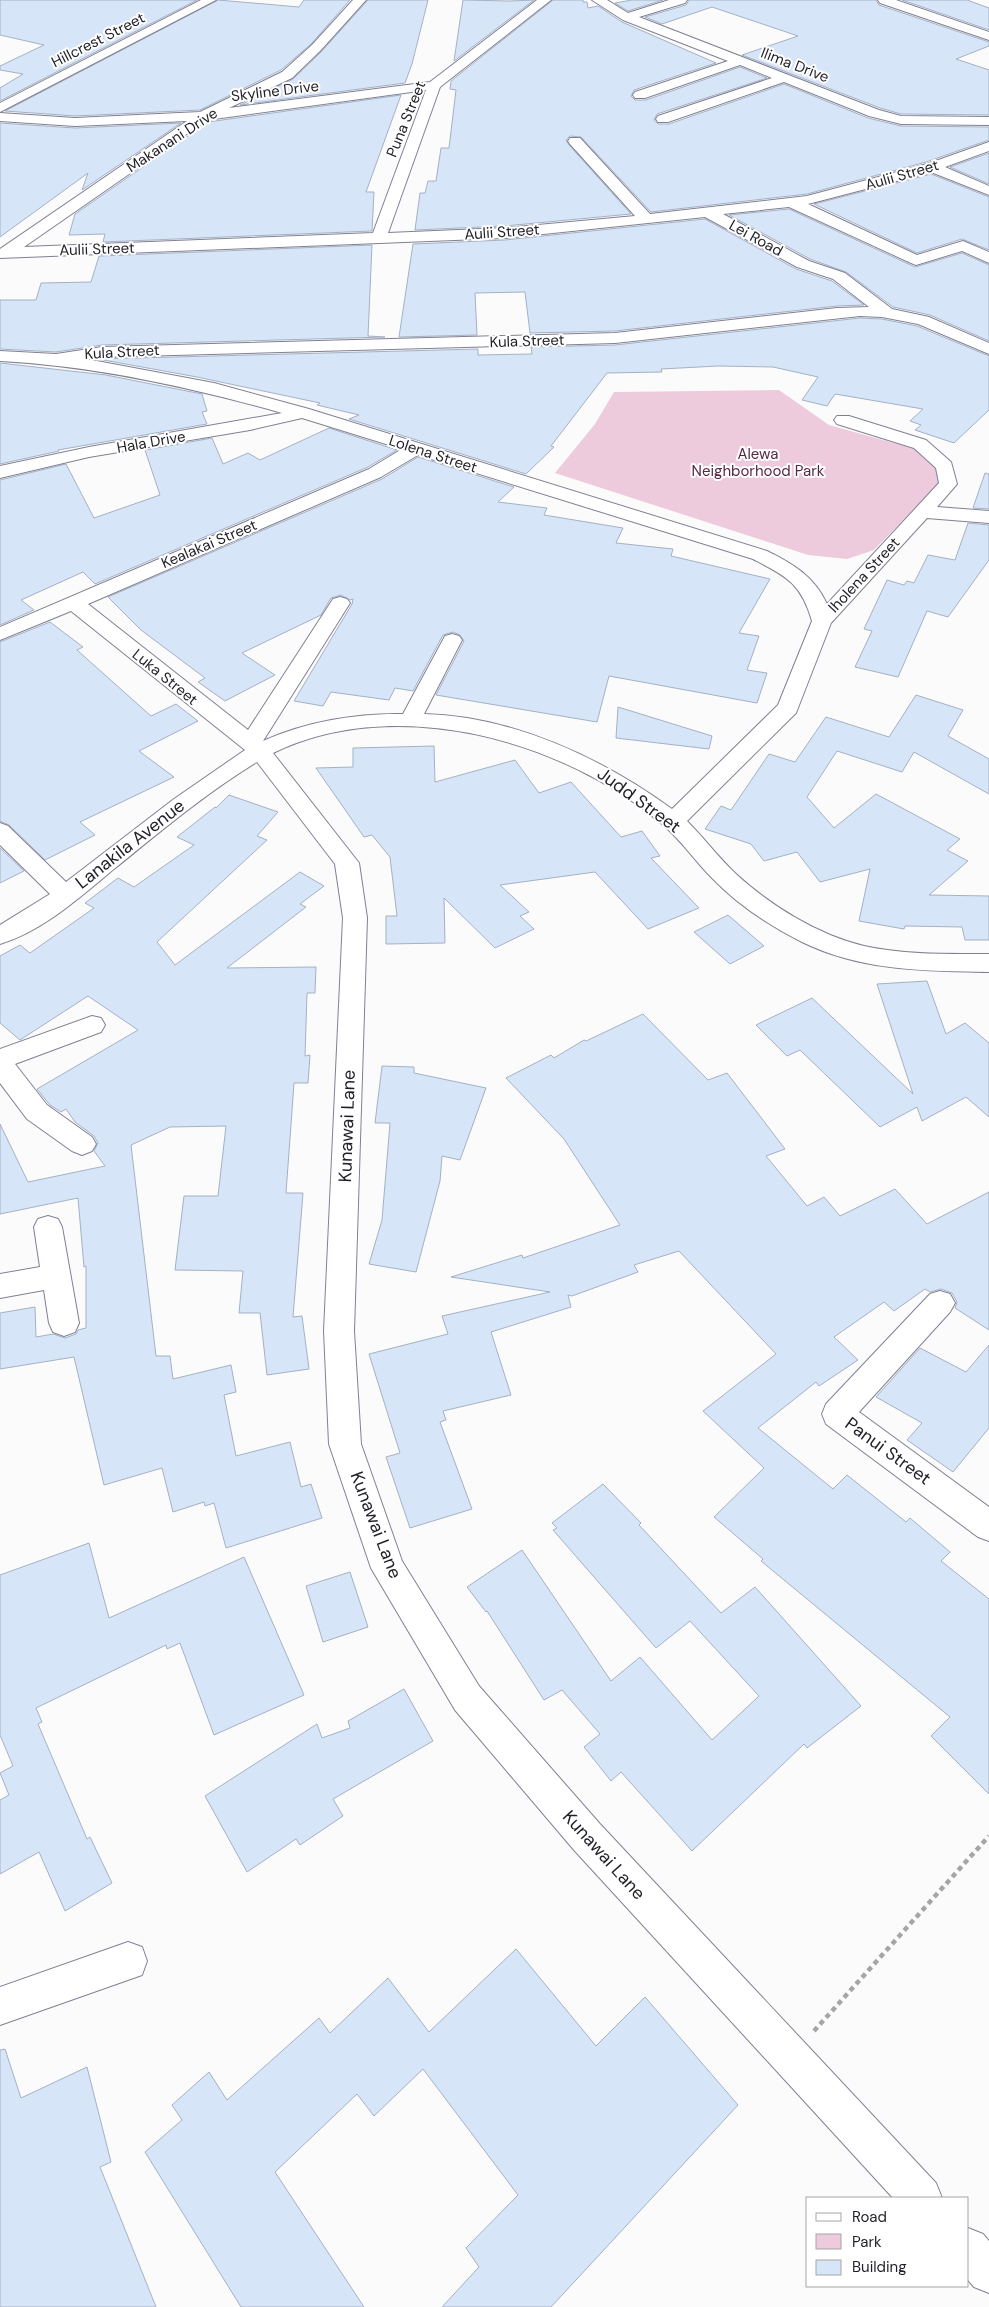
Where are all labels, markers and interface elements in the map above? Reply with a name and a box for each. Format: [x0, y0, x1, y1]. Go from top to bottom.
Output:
street label: Hillcrest Street [48, 8, 148, 72]
street label: Ilima Drive [758, 43, 832, 87]
street label: Skyline Drive [230, 76, 320, 106]
street label: Puna Street [382, 78, 430, 160]
street label: Makanani Drive [123, 103, 221, 177]
street label: Aulii Street [863, 155, 941, 195]
street label: Lei Road [726, 215, 786, 261]
street label: Aulii Street [464, 219, 540, 245]
street label: Aulii Street [59, 238, 135, 260]
street label: Kula Street [489, 330, 565, 352]
street label: Kula Street [84, 340, 160, 364]
street label: Hala Drive [115, 426, 187, 458]
street label: Lolena Street [386, 430, 480, 478]
park label: Alewa Neighborhood Park [692, 444, 825, 481]
street label: Kealakai Street [158, 515, 260, 573]
street label: Iholena Street [824, 533, 904, 617]
street label: Luka Street [128, 644, 202, 710]
street label: Judd Street [592, 762, 686, 838]
street label: Lanakila Avenue [70, 794, 190, 894]
street label: Kunawai Lane [333, 1069, 361, 1183]
street label: Panui Street [840, 1412, 936, 1490]
street label: Kunawai Lane [345, 1468, 407, 1582]
street label: Kunawai Lane [557, 1805, 651, 1905]
legend [806, 2197, 969, 2287]
text: Road [852, 2207, 887, 2227]
text: Park [852, 2232, 882, 2252]
text: Building [852, 2257, 907, 2277]

